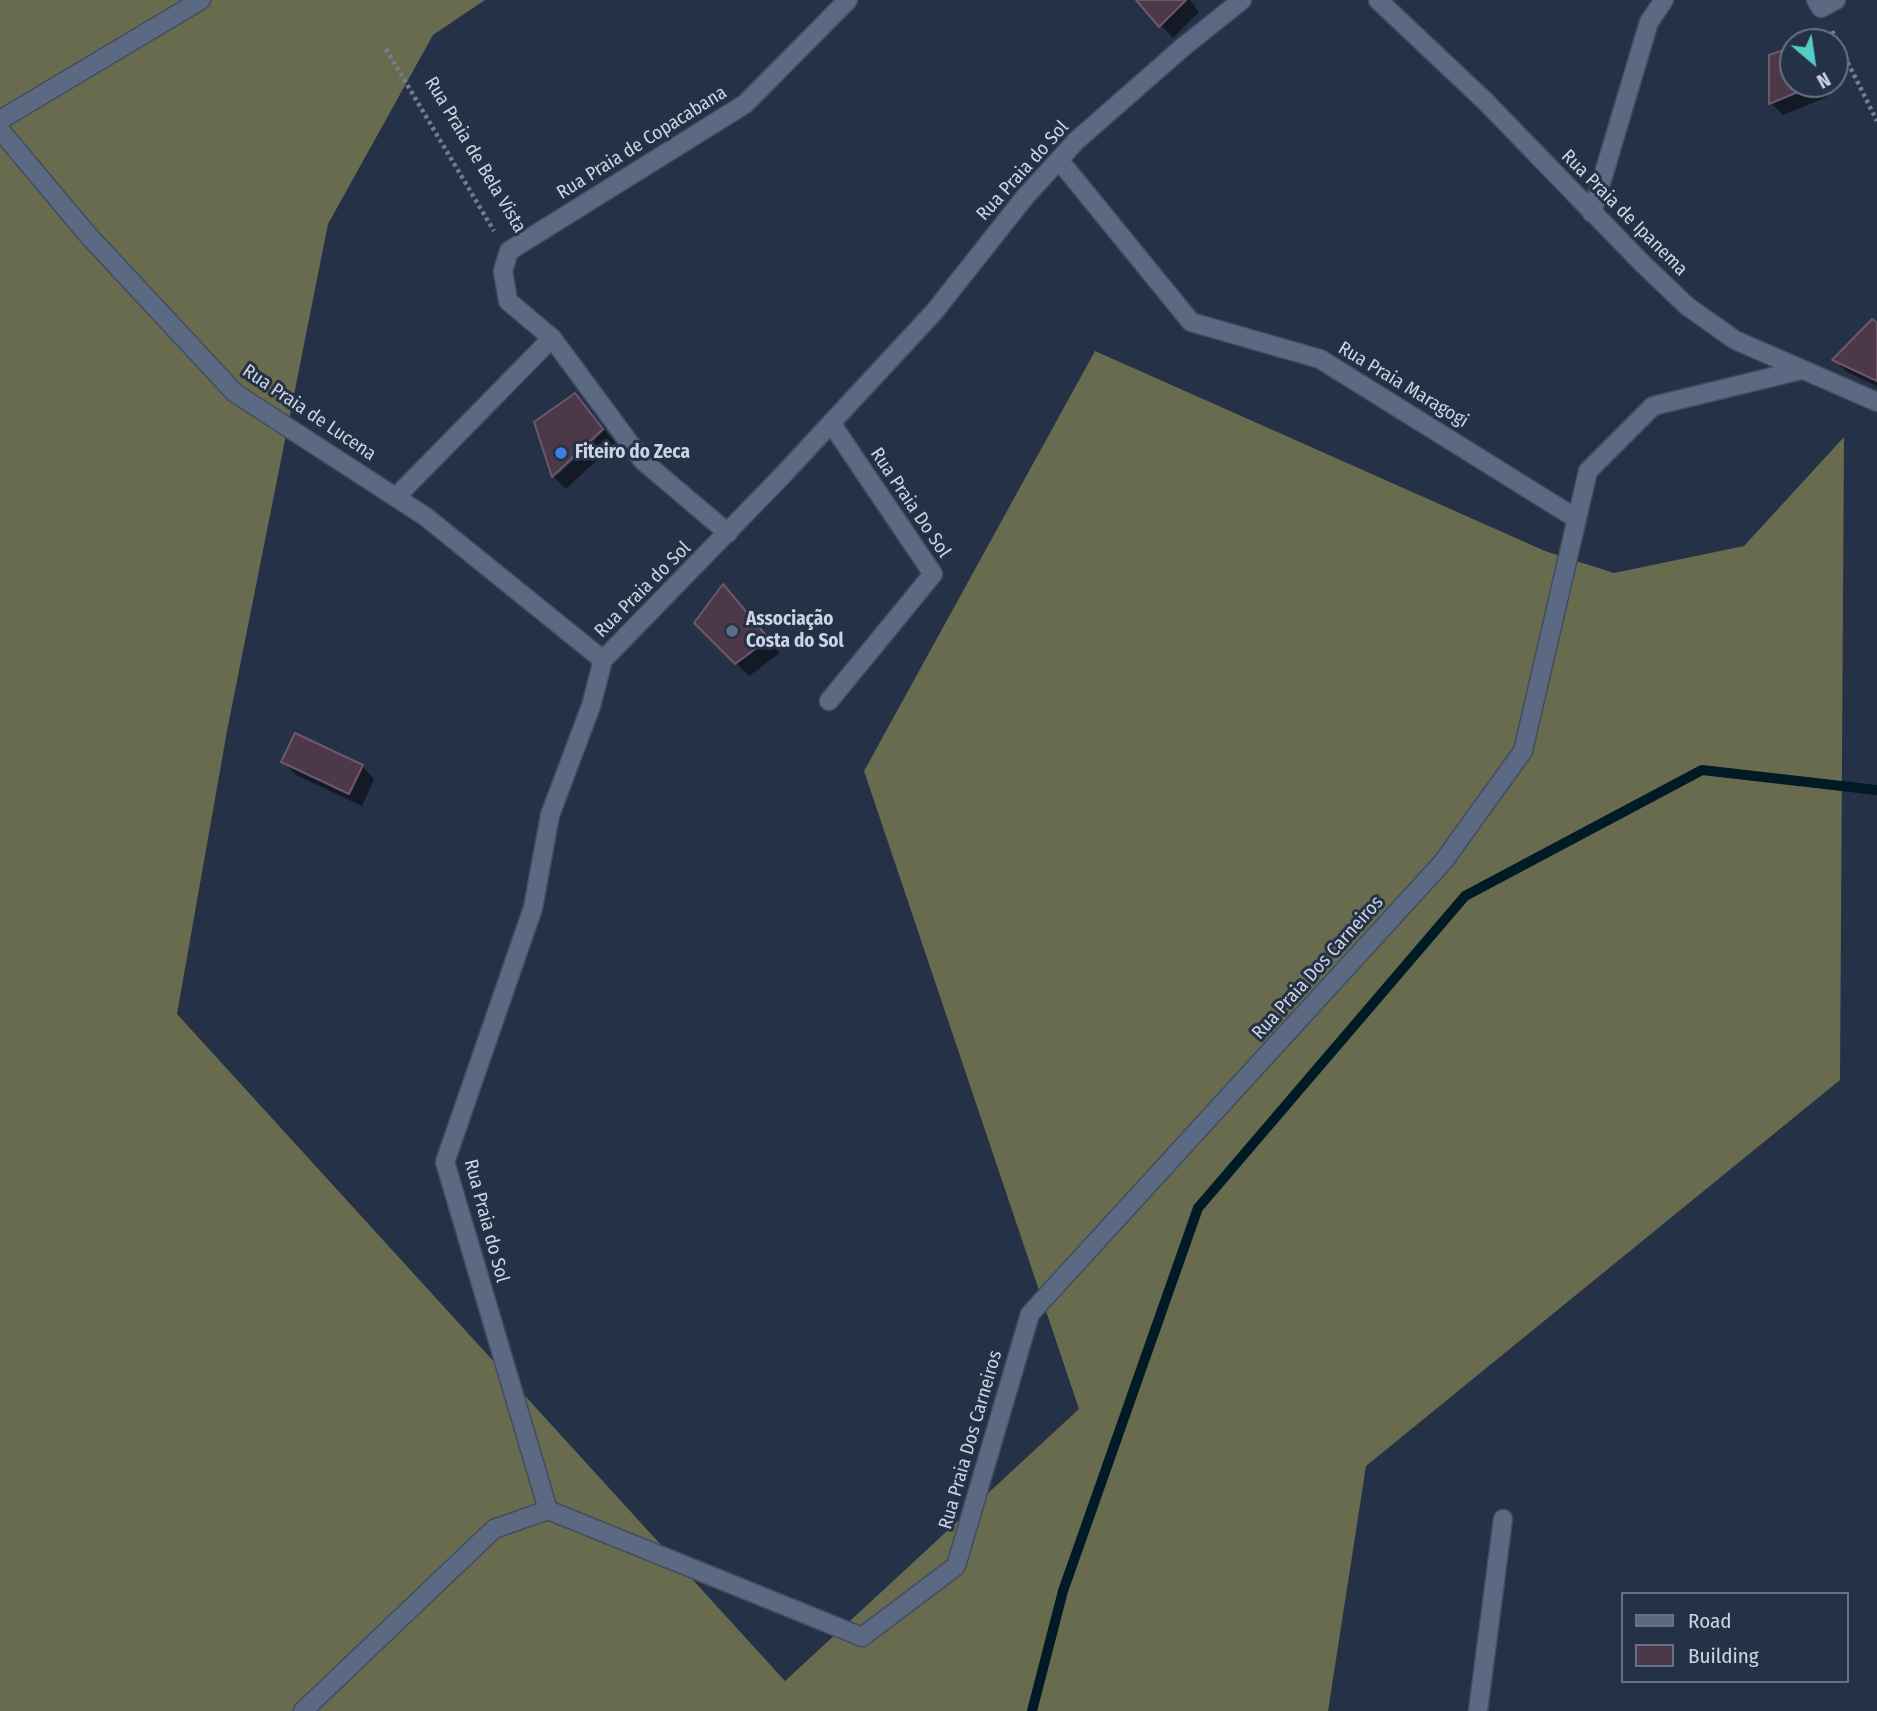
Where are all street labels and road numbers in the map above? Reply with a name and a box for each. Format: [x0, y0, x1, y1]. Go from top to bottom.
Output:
street label: Rua Praia de Bela Vista [419, 73, 531, 237]
street label: Rua Praia de Copacabana [553, 81, 731, 205]
street label: Rua Praia do Sol [972, 116, 1074, 226]
street label: Rua Praia de Ipanema [1556, 145, 1692, 281]
street label: Rua Praia Maragogi [1334, 337, 1472, 433]
street label: Rua Praia de Lucena [238, 360, 380, 466]
street label: Rua Praia Do Sol [865, 444, 955, 562]
street label: Rua Praia do Sol [590, 537, 696, 643]
street label: Rua Praia Dos Carneiros [1248, 892, 1388, 1044]
street label: Rua Praia do Sol [459, 1157, 513, 1285]
street label: Rua Praia Dos Carneiros [935, 1348, 1007, 1532]

